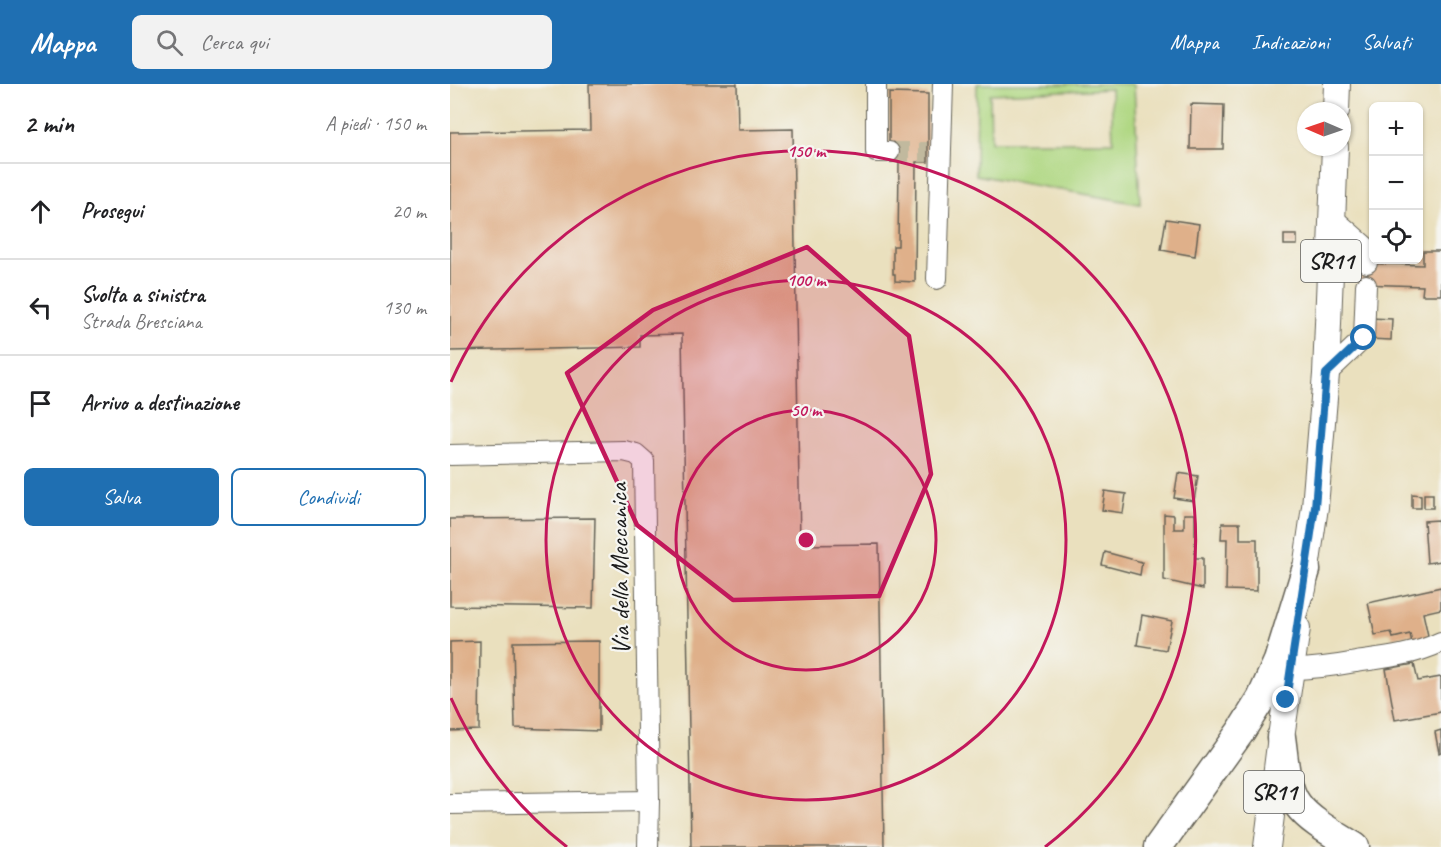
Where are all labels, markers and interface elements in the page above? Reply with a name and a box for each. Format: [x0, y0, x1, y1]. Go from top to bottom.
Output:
search box [132, 15, 552, 69]
text: Mappa [30, 25, 96, 60]
icon: search [153, 26, 186, 59]
text: Cerca qui [201, 28, 268, 56]
text: Mappa [1170, 29, 1219, 55]
text: Indicazioni [1252, 29, 1329, 55]
text: Salvati [1362, 29, 1411, 55]
north arrow [1297, 102, 1351, 156]
map controls [1369, 102, 1423, 264]
button: + [1369, 102, 1423, 156]
text: 2 min [24, 107, 74, 140]
text: A piedi · 150 m [325, 111, 426, 136]
text: 150 m [787, 140, 827, 162]
button: − [1369, 156, 1423, 210]
icon: ahead [24, 195, 57, 228]
text: Prosegui [81, 197, 143, 225]
text: 20 m [392, 199, 426, 224]
button: locate [1369, 210, 1423, 264]
road number: SR11 [1301, 240, 1361, 282]
text: 100 m [787, 269, 827, 291]
text: Svolta a sinistra [81, 281, 205, 309]
icon: left [24, 291, 57, 324]
text: 130 m [383, 295, 426, 320]
text: Strada Bresciana [81, 309, 202, 334]
route start [1350, 324, 1376, 350]
icon: arrive [24, 387, 57, 420]
text: Arrivo a destinazione [81, 389, 239, 417]
text: 50 m [791, 399, 823, 421]
button: Salva [24, 468, 219, 526]
button: Condividi [231, 468, 426, 526]
street label: Via della Meccanica [601, 481, 637, 655]
centre of rings [796, 530, 816, 550]
route end [1272, 686, 1298, 712]
road number: SR11 [1244, 771, 1304, 813]

